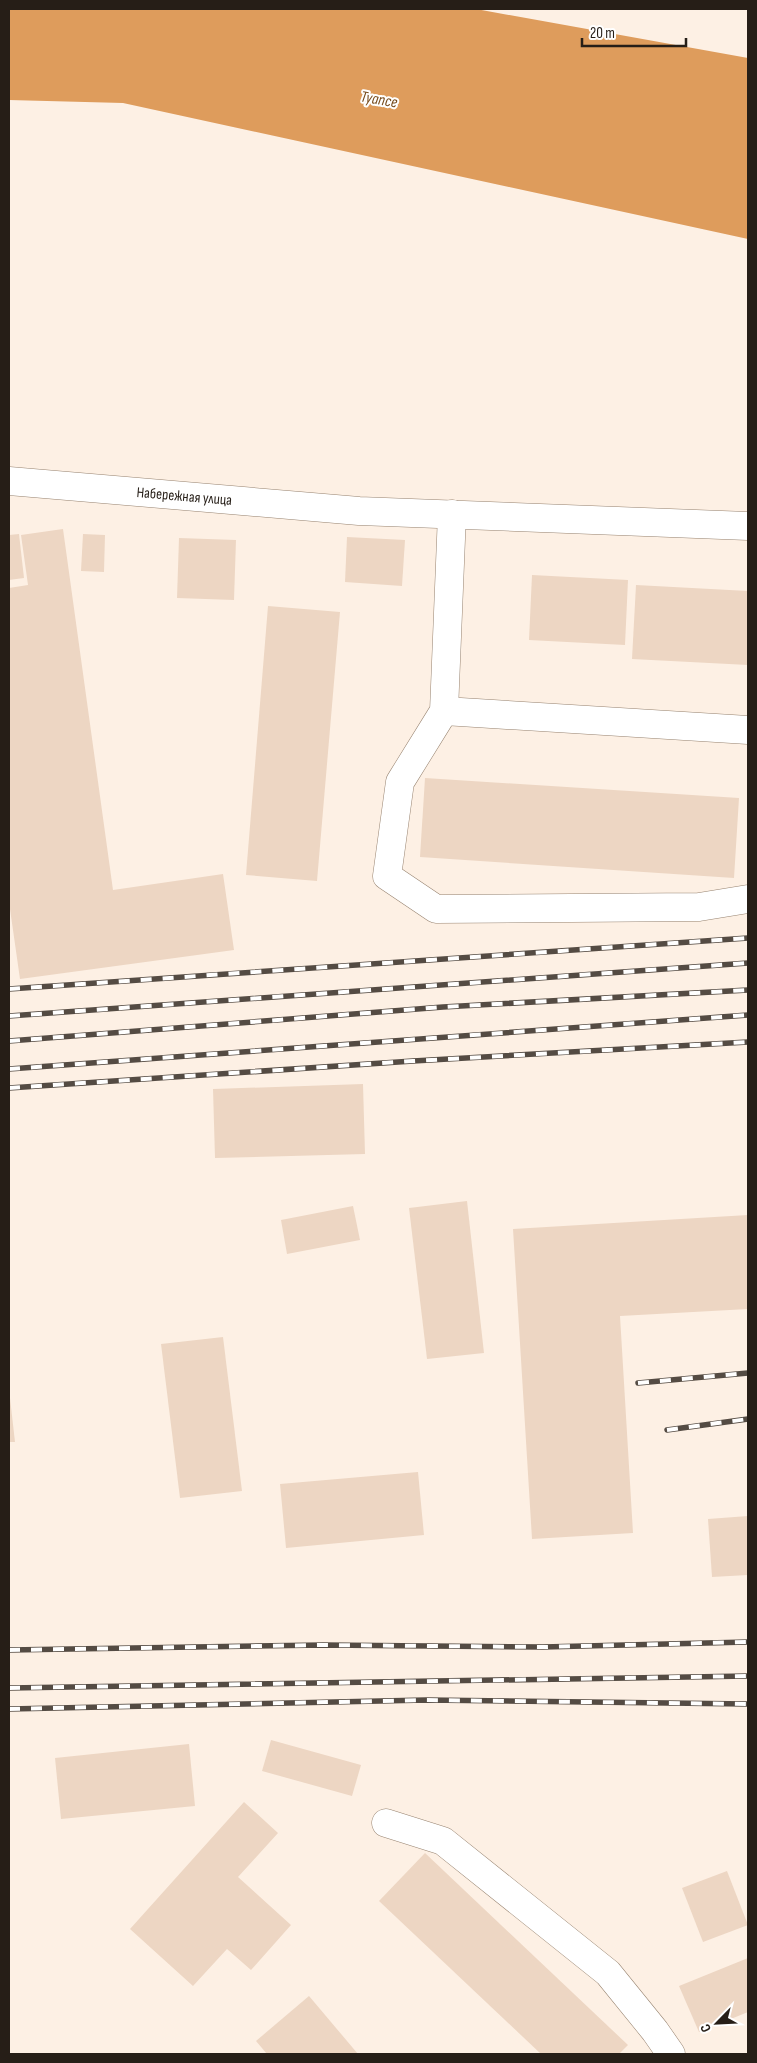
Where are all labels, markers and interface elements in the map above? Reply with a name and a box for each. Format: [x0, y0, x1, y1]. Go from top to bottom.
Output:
scale bar [582, 15, 686, 47]
text: 20 m [590, 24, 615, 43]
water label: Туапсе [359, 87, 399, 113]
street label: Набережная улица [136, 482, 233, 510]
north arrow [692, 1998, 742, 2048]
text: С [696, 2021, 715, 2035]

